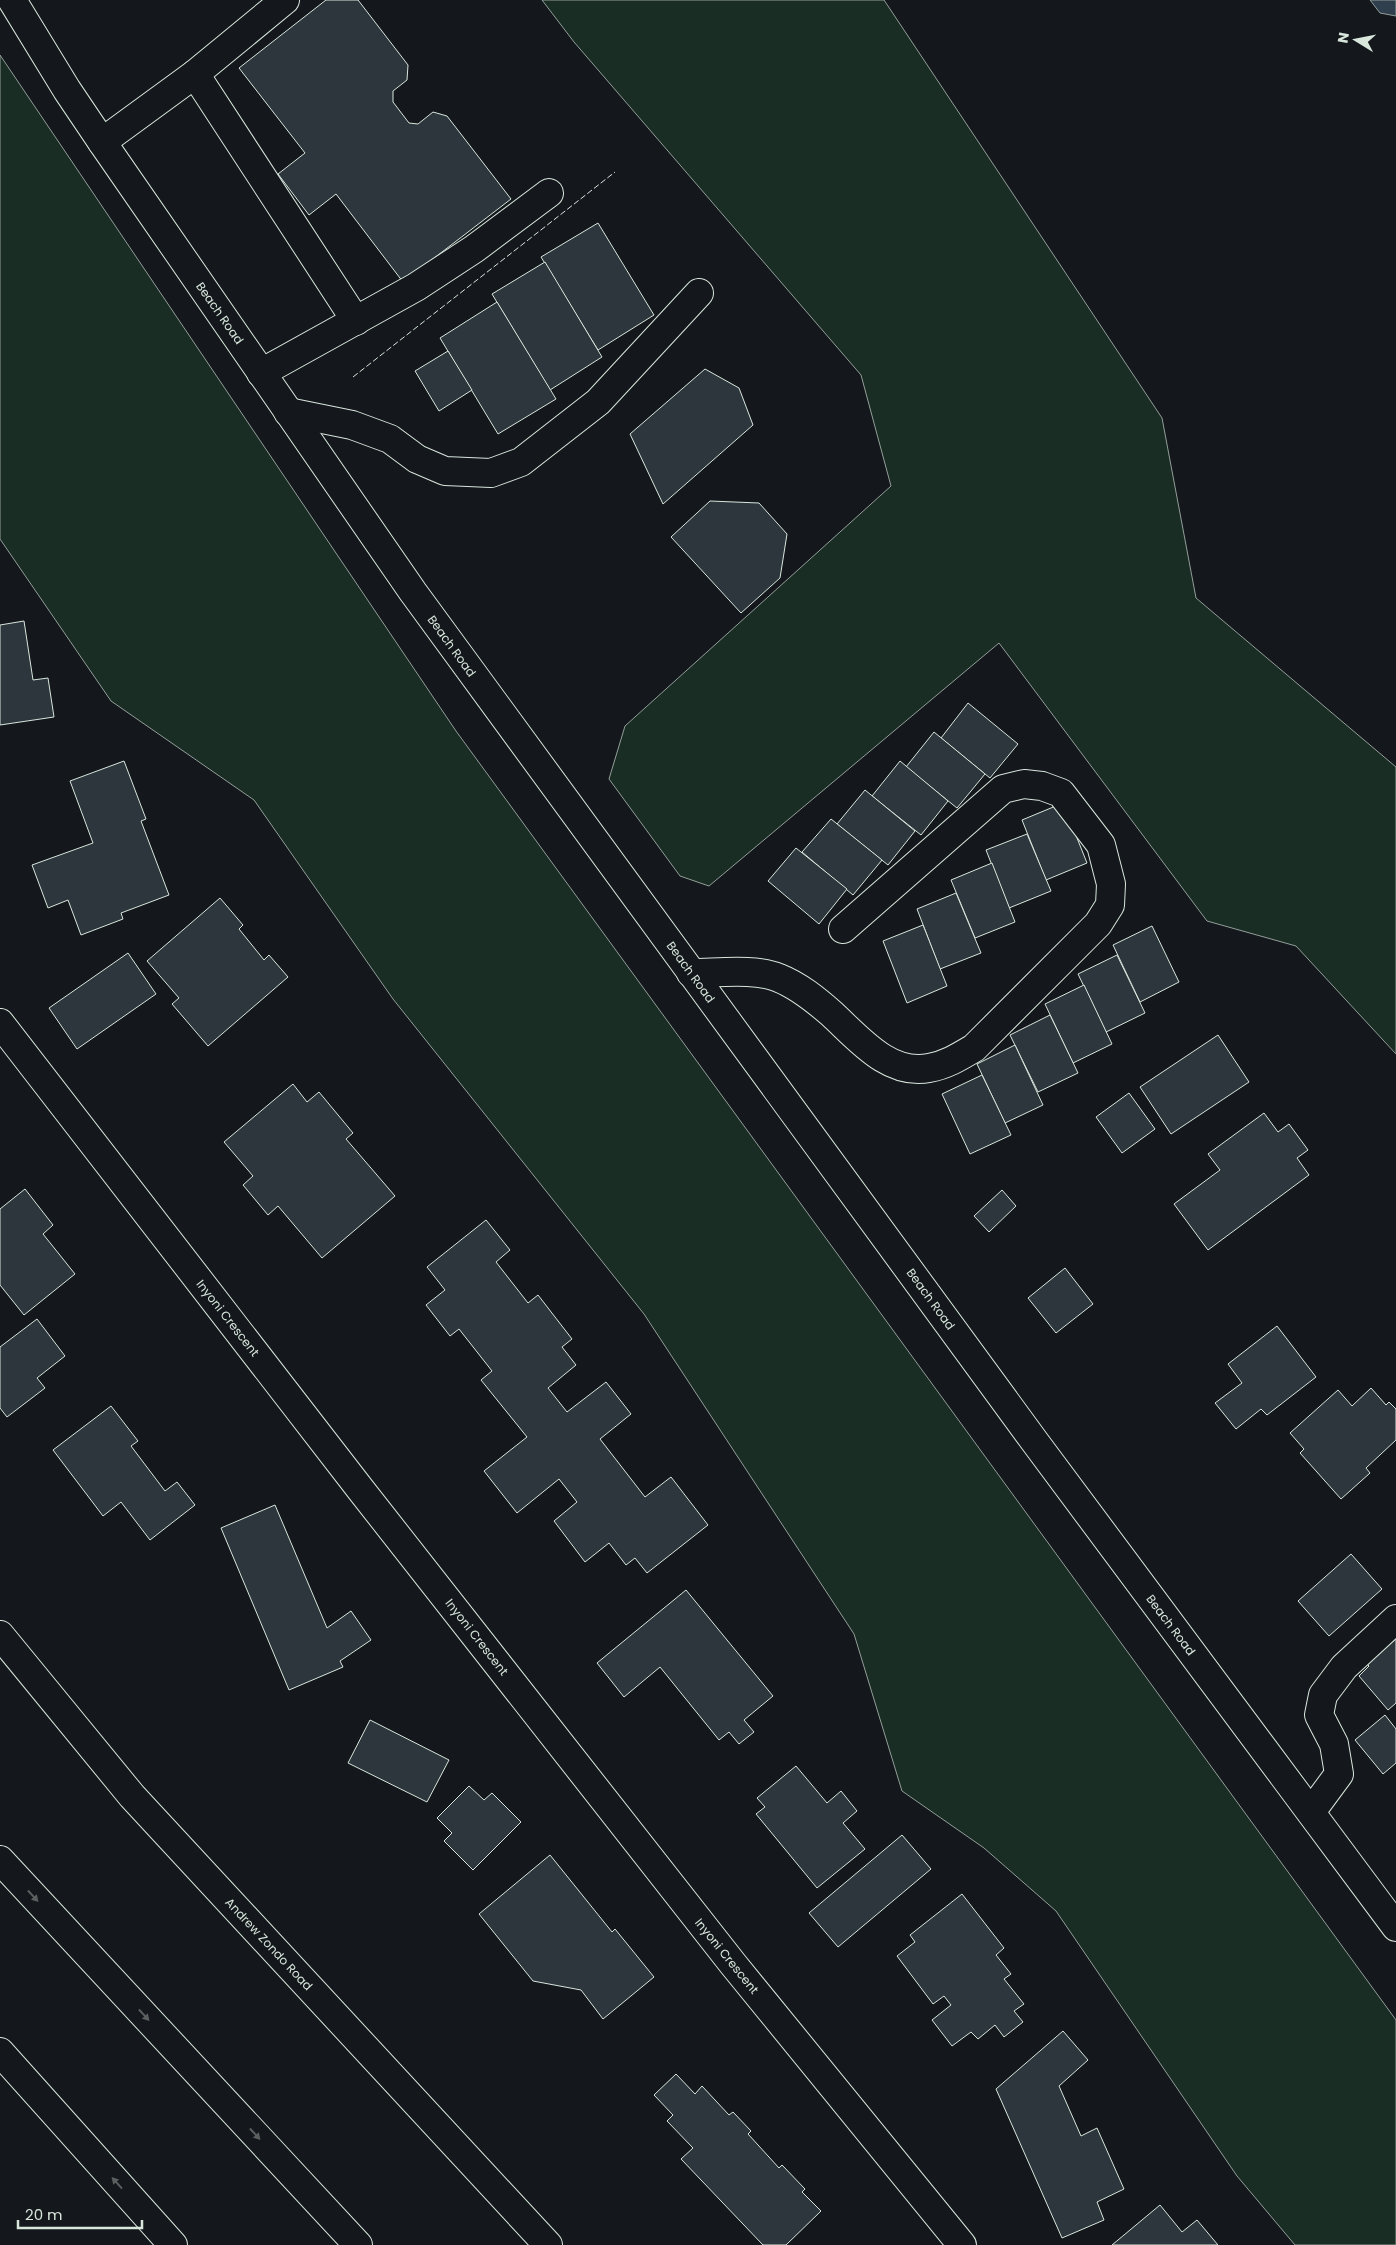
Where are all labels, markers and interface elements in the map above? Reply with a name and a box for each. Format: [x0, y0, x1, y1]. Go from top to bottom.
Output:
north arrow [1331, 15, 1381, 65]
text: N [1332, 31, 1354, 45]
street label: Beach Road [192, 279, 248, 347]
street label: Beach Road [424, 612, 480, 680]
street label: Beach Road [663, 938, 719, 1006]
street label: Beach Road [903, 1265, 959, 1333]
street label: Inyoni Crescent [193, 1276, 263, 1360]
street label: Beach Road [1142, 1591, 1200, 1659]
street label: Inyoni Crescent [442, 1595, 512, 1679]
one-way arrow [27, 1890, 39, 1902]
street label: Andrew Zondo Road [222, 1894, 316, 1994]
street label: Inyoni Crescent [691, 1914, 763, 1998]
one-way arrow [138, 2008, 150, 2020]
one-way arrow [249, 2127, 261, 2139]
one-way arrow [111, 2177, 123, 2189]
scale bar [18, 2198, 141, 2230]
text: 20 m [25, 2204, 63, 2225]

